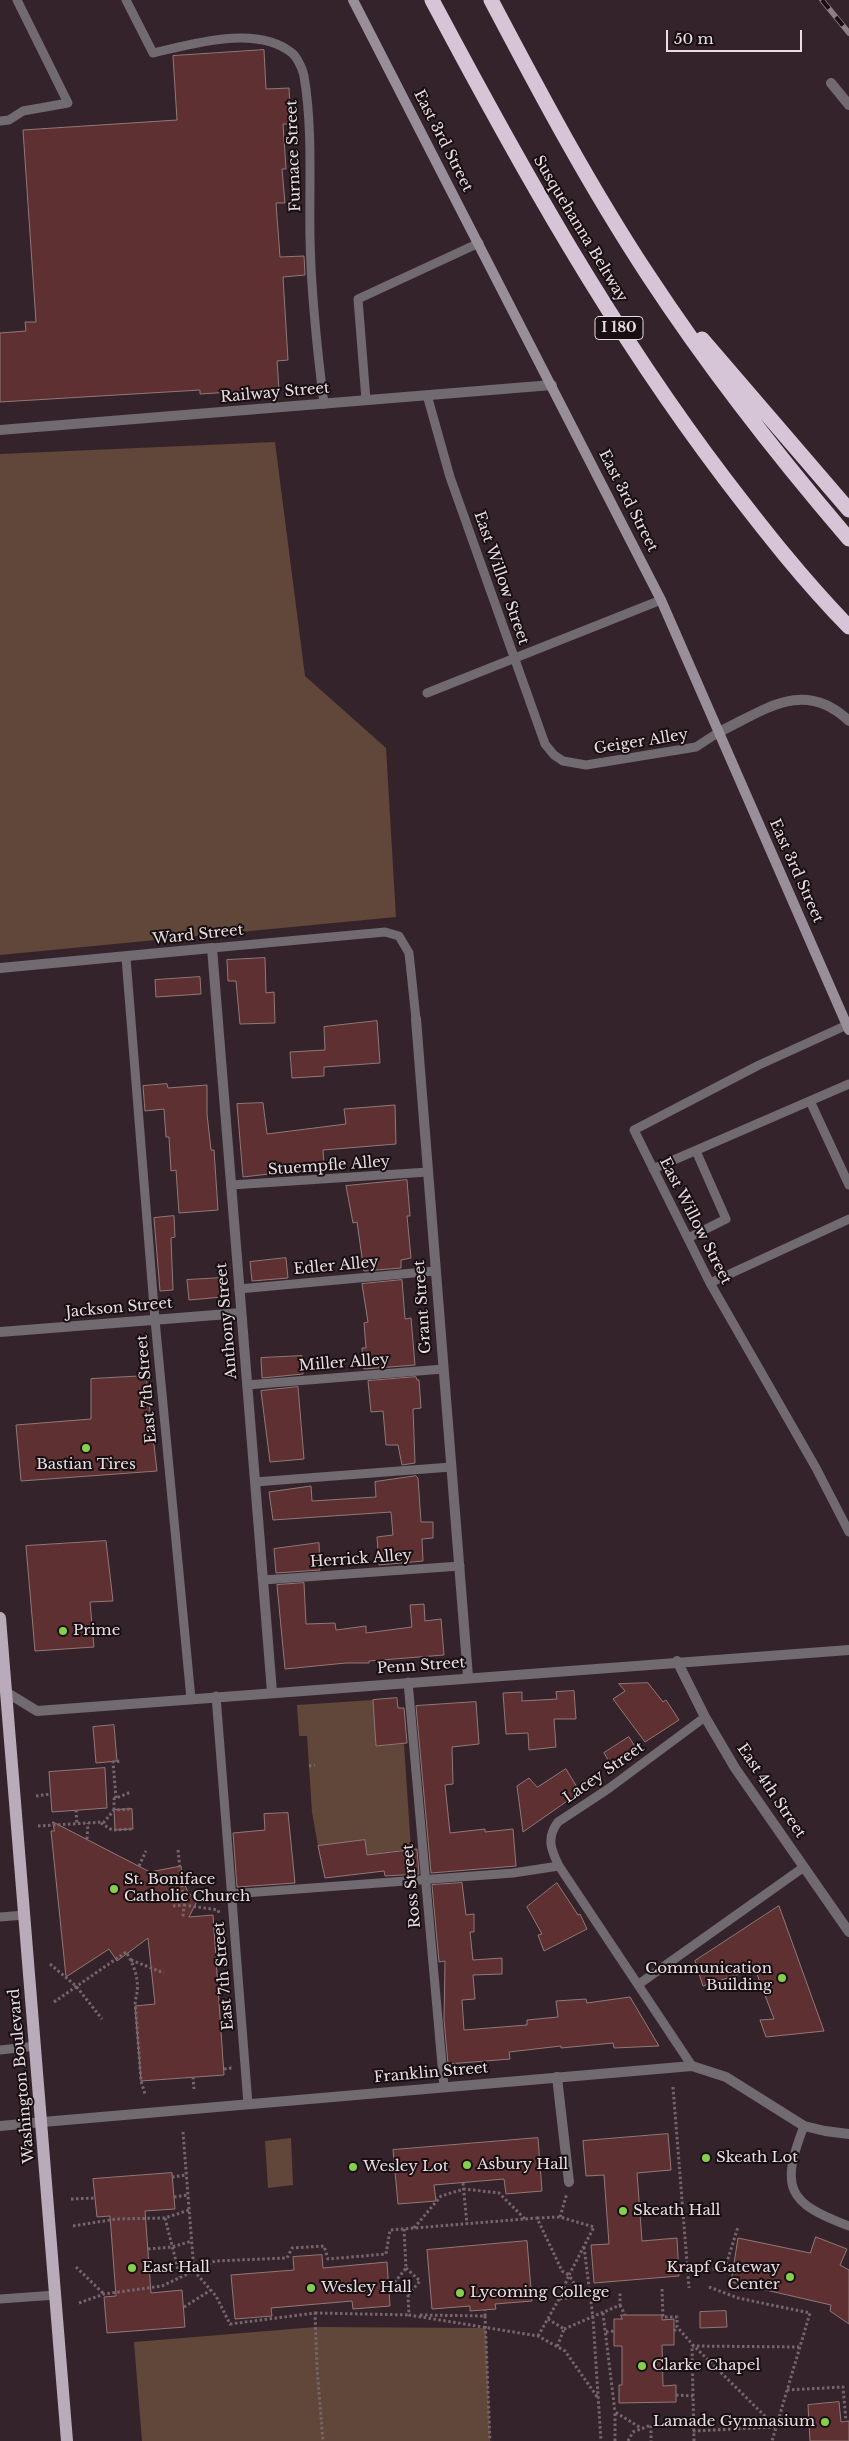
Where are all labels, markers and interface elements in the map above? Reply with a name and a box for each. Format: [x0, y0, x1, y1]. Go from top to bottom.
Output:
scale bar [669, 20, 805, 52]
text: 50 m [674, 29, 714, 48]
street label: East 3rd Street [410, 87, 476, 195]
street label: Furnace Street [283, 100, 305, 212]
street label: Susquehanna Beltway [529, 152, 631, 306]
road number: I 180 [595, 316, 643, 339]
street label: Railway Street [220, 379, 330, 407]
street label: East 3rd Street [595, 447, 661, 555]
street label: East Willow Street [470, 509, 532, 647]
street label: Geiger Alley [593, 726, 689, 758]
street label: East 3rd Street [765, 816, 827, 926]
street label: Ward Street [152, 921, 244, 949]
street label: Stuempfle Alley [267, 1153, 391, 1179]
street label: East Willow Street [655, 1155, 735, 1287]
street label: Edler Alley [293, 1253, 379, 1279]
street label: Grant Street [411, 1260, 435, 1354]
street label: Anthony Street [213, 1262, 241, 1380]
street label: Jackson Street [65, 1294, 173, 1322]
street label: East 7th Street [133, 1334, 161, 1444]
street label: Miller Alley [298, 1351, 390, 1375]
marker: Bastian Tires [80, 1442, 92, 1454]
place label: Bastian Tires [36, 1456, 136, 1474]
street label: Herrick Alley [309, 1546, 413, 1572]
place label: Prime [73, 1622, 120, 1640]
marker: Prime [57, 1625, 69, 1637]
street label: Penn Street [376, 1654, 466, 1678]
street label: Lacey Street [560, 1738, 648, 1808]
street label: East 4th Street [733, 1740, 809, 1842]
street label: Ross Street [399, 1843, 425, 1929]
place label: St. Boniface Catholic Church [124, 1871, 250, 1906]
marker: St. Boniface Catholic Church [108, 1883, 120, 1895]
street label: East 7th Street [210, 1921, 238, 2031]
place label: Communication Building [645, 1960, 772, 1995]
marker: Communication Building [776, 1972, 788, 1984]
street label: Washington Boulevard [5, 1988, 39, 2164]
street label: Franklin Street [373, 2059, 489, 2087]
place label: Skeath Lot [716, 2149, 798, 2167]
marker: Skeath Lot [700, 2152, 712, 2164]
place label: Asbury Hall [477, 2156, 568, 2174]
place label: Wesley Lot [363, 2158, 448, 2176]
marker: Asbury Hall [461, 2159, 473, 2171]
marker: Wesley Lot [347, 2161, 359, 2173]
place label: Skeath Hall [633, 2202, 720, 2220]
marker: Skeath Hall [617, 2205, 629, 2217]
place label: East Hall [142, 2259, 210, 2277]
place label: Krapf Gateway Center [667, 2259, 780, 2294]
marker: East Hall [126, 2262, 138, 2274]
marker: Krapf Gateway Center [784, 2271, 796, 2283]
place label: Wesley Hall [321, 2279, 412, 2297]
marker: Wesley Hall [305, 2282, 317, 2294]
place label: Lycoming College [470, 2284, 609, 2302]
marker: Lycoming College [454, 2287, 466, 2299]
place label: Clarke Chapel [652, 2357, 760, 2375]
marker: Clarke Chapel [636, 2360, 648, 2372]
place label: Lamade Gymnasium [653, 2413, 815, 2431]
marker: Lamade Gymnasium [819, 2416, 831, 2428]

